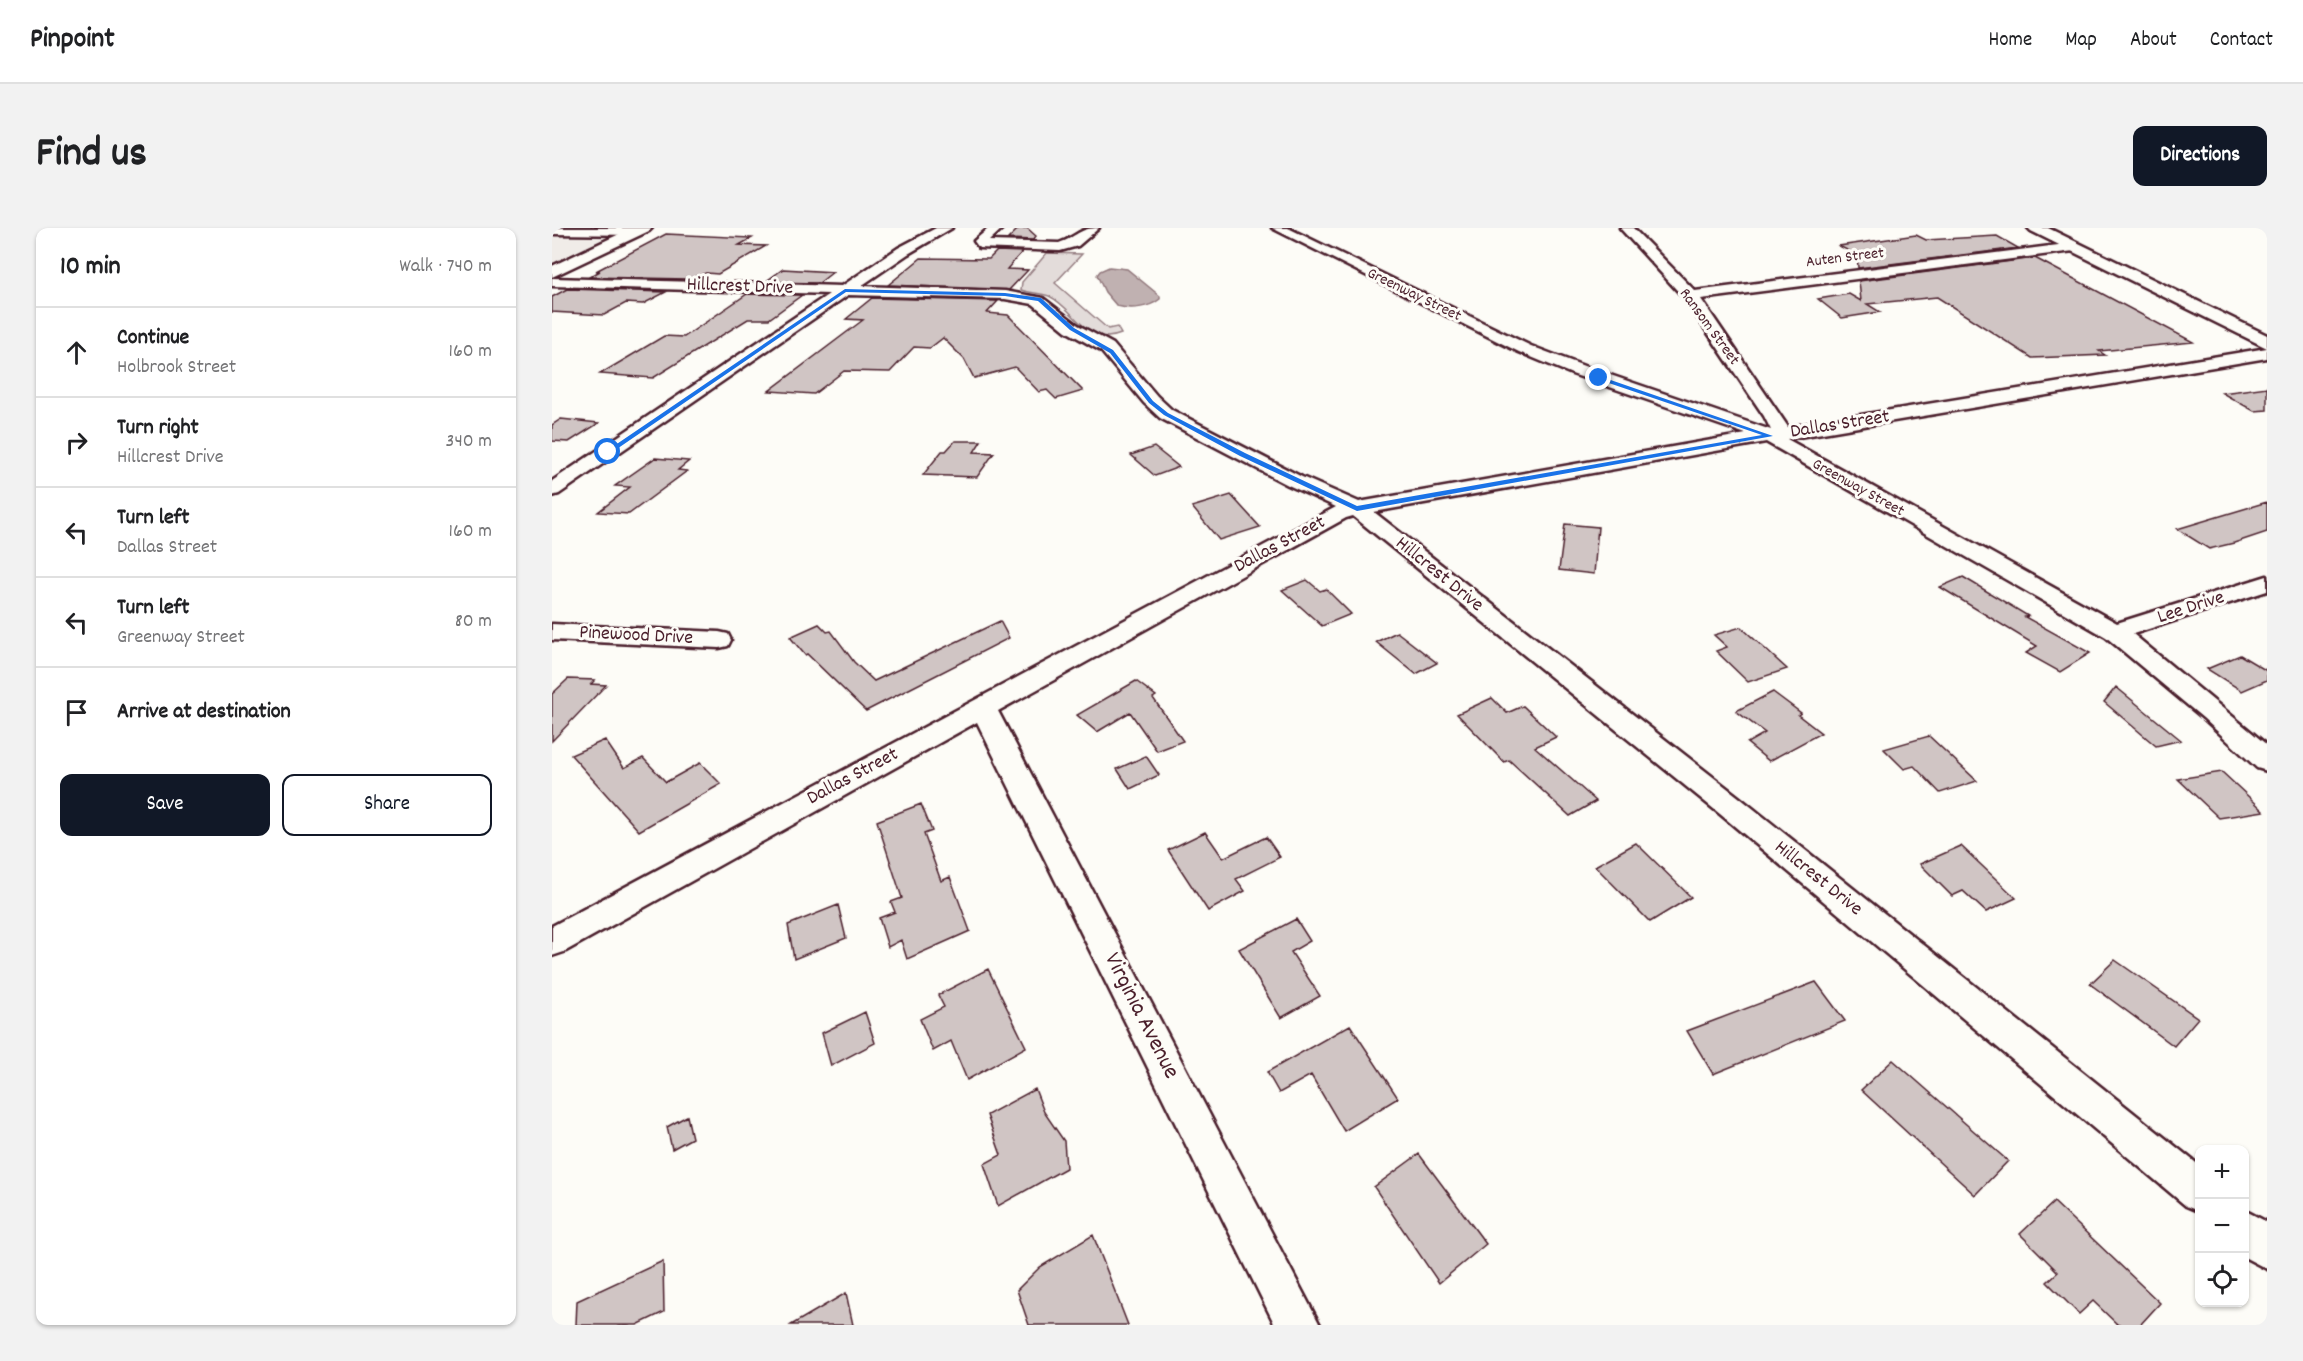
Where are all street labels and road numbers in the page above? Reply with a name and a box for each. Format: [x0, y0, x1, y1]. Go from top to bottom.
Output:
street label: Auten Street [1805, 242, 1885, 274]
street label: Greenway Street [1363, 262, 1465, 328]
street label: Hillcrest Drive [686, 271, 794, 303]
street label: Ransom Street [1673, 284, 1745, 370]
street label: Dallas Street [1788, 403, 1892, 447]
street label: Greenway Street [1808, 453, 1908, 523]
street label: Dallas Street [1229, 509, 1331, 581]
street label: Hillcrest Drive [1389, 531, 1489, 620]
street label: Lee Drive [2154, 584, 2228, 632]
street label: Pinewood Drive [578, 619, 694, 653]
street label: Dallas Street [802, 741, 904, 813]
street label: Hillcrest Drive [1768, 835, 1868, 924]
street label: Virginia Avenue [1095, 947, 1187, 1085]

